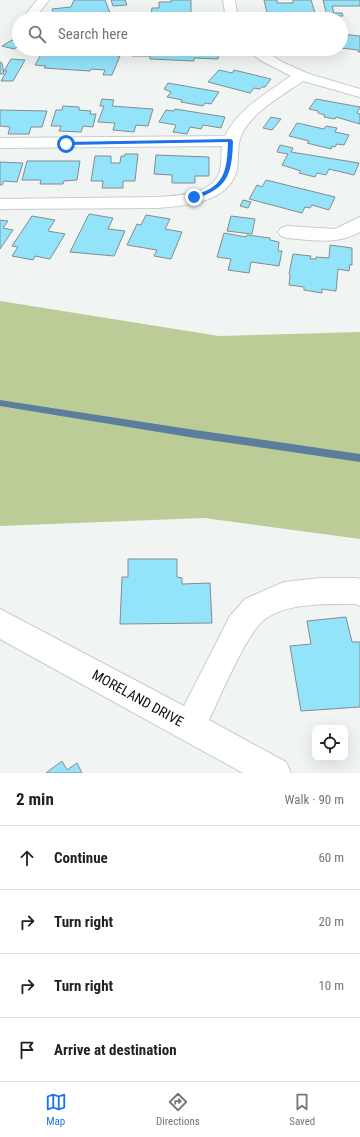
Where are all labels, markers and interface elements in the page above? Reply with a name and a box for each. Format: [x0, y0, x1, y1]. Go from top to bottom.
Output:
search box [12, 12, 348, 56]
icon: search [26, 23, 48, 45]
text: Search here [58, 25, 128, 43]
route start [57, 135, 75, 153]
route end [185, 188, 203, 206]
street label: MORELAND DRIVE [90, 666, 186, 730]
map controls [312, 725, 348, 761]
button: locate [312, 725, 348, 761]
text: 2 min [16, 789, 54, 809]
text: Walk · 90 m [284, 792, 344, 807]
icon: ahead [16, 847, 38, 869]
text: Continue [54, 849, 108, 867]
text: 60 m [318, 850, 344, 865]
icon: right [16, 911, 38, 933]
text: Turn right [54, 913, 113, 931]
text: 20 m [318, 914, 344, 929]
icon: right [16, 975, 38, 997]
text: Turn right [54, 977, 113, 995]
text: 10 m [318, 978, 344, 993]
icon: arrive [16, 1039, 38, 1061]
text: Arrive at destination [54, 1041, 177, 1059]
tab: Map [45, 1091, 67, 1128]
tab: Directions [156, 1091, 200, 1128]
tab: Saved [289, 1091, 315, 1128]

